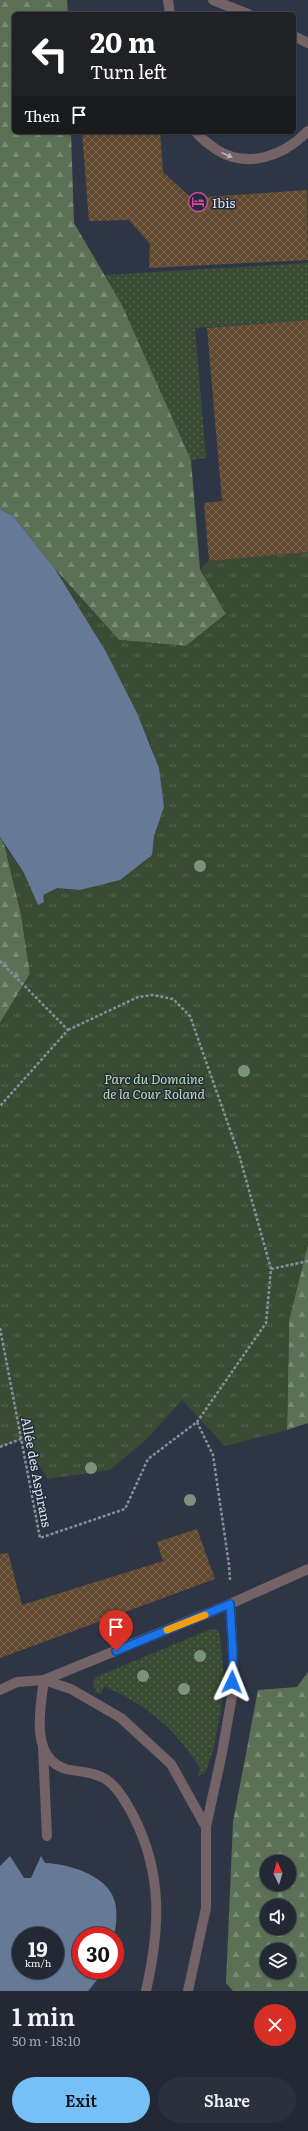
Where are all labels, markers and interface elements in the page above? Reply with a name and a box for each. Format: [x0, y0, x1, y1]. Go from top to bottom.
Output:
text: 20 m [90, 20, 156, 62]
icon: left [24, 28, 76, 80]
text: Turn left [90, 58, 167, 85]
text: Then [24, 104, 60, 127]
icon: arrive [68, 104, 90, 126]
one-way arrow [221, 151, 233, 158]
hotel icon: Ibis [187, 191, 209, 213]
place label: Ibis [212, 193, 236, 212]
park label: Parc du Domaine de la Cour Roland [103, 1069, 206, 1103]
street label: Allée des Aspirans [17, 1415, 57, 1529]
pin [99, 1610, 133, 1651]
icon: arrive [105, 1616, 127, 1638]
position arrow [211, 1661, 253, 1703]
north arrow [260, 1855, 296, 1891]
map controls [260, 1855, 296, 1979]
button: sound [260, 1899, 296, 1935]
speed limit sign: 30 [72, 1927, 124, 1979]
text: 19 [28, 1933, 48, 1963]
button: layers [260, 1943, 296, 1979]
text: km/h [25, 1955, 51, 1970]
text: 1 min [12, 1998, 75, 2033]
button: close [254, 2004, 296, 2046]
text: 50 m · 18:10 [12, 2031, 80, 2050]
button: Exit [12, 2077, 150, 2123]
button: Share [158, 2077, 296, 2123]

